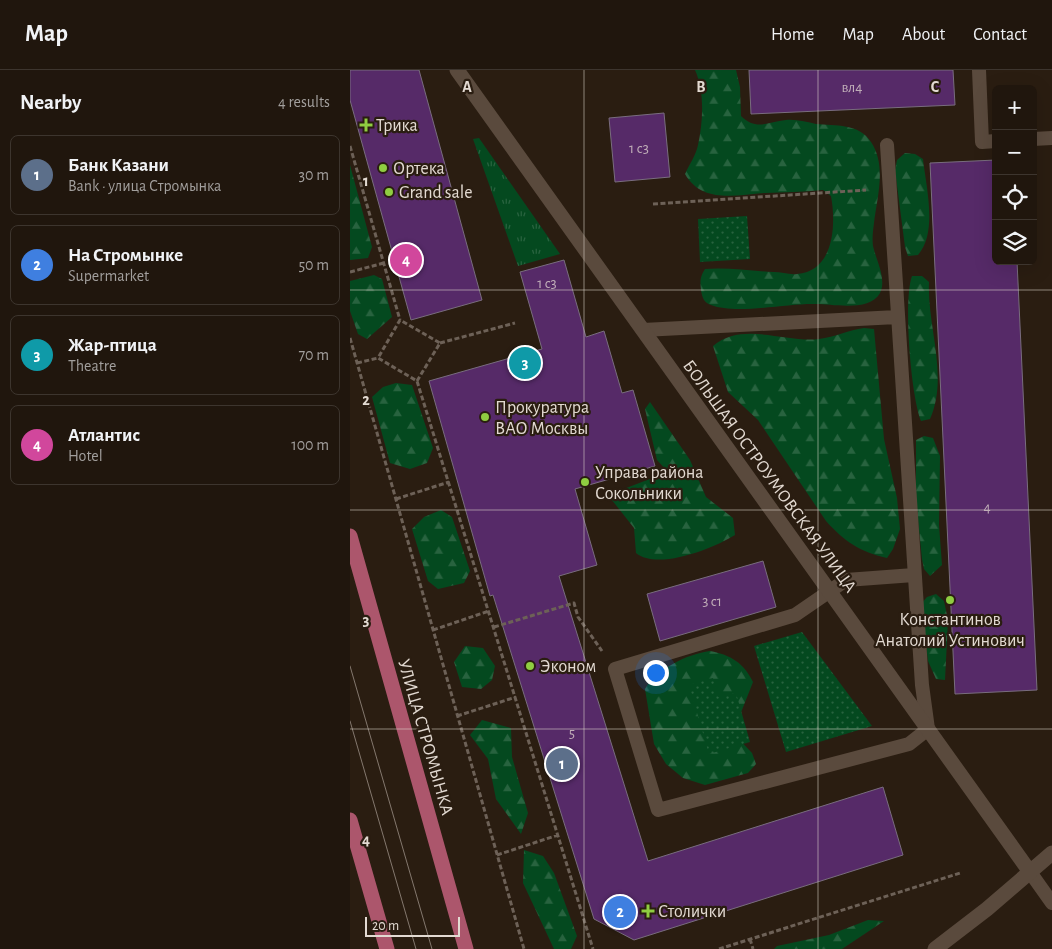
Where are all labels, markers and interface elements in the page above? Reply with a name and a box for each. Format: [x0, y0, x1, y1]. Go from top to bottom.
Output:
text: Map [25, 22, 68, 46]
text: Home [771, 26, 814, 44]
text: Map [842, 26, 874, 44]
text: About [902, 26, 945, 44]
text: Contact [973, 26, 1027, 44]
text: A [462, 79, 472, 95]
text: B [696, 79, 706, 95]
text: C [931, 79, 940, 95]
house number: вл4 [841, 80, 863, 95]
map controls [992, 85, 1037, 265]
button: + [992, 85, 1037, 130]
text: Nearby [20, 92, 81, 113]
text: 4 results [278, 94, 330, 110]
place label: Трика [376, 117, 418, 135]
marker: Трика [360, 119, 372, 131]
button: − [992, 130, 1037, 175]
house number: 1 с3 [629, 141, 649, 156]
text: Банк Казани [68, 156, 169, 175]
place label: Ортека [393, 160, 445, 178]
marker: Ортека [377, 162, 389, 174]
text: 1 [34, 167, 40, 183]
text: 30 m [299, 167, 329, 183]
text: 1 [363, 173, 369, 189]
button: locate [992, 175, 1037, 220]
text: Bank · улица Стромынка [68, 178, 221, 194]
place label: Grand sale [399, 184, 473, 202]
marker: Grand sale [383, 186, 395, 198]
button: layers [992, 220, 1037, 265]
pin: 4 [390, 241, 422, 279]
text: На Стромынке [68, 246, 183, 265]
text: 2 [33, 257, 41, 273]
text: 50 m [298, 257, 329, 273]
text: Supermarket [68, 268, 149, 284]
house number: 1 c3 [537, 276, 557, 291]
text: Жар-птица [68, 336, 157, 355]
pin: 3 [509, 344, 541, 382]
text: 3 [34, 347, 40, 363]
text: 70 m [298, 347, 329, 363]
street label: БОЛЬШАЯ ОСТРОУМОВСКАЯ УЛИЦА [679, 357, 860, 596]
text: Theatre [68, 358, 116, 374]
text: 2 [362, 392, 370, 408]
place label: Прокуратура ВАО Москвы [495, 399, 589, 438]
marker: Прокуратура ВАО Москвы [479, 411, 491, 423]
text: Атлантис [68, 426, 140, 445]
text: 4 [33, 437, 41, 453]
text: 100 m [291, 437, 329, 453]
text: Hotel [68, 448, 103, 464]
place label: Управа района Сокольники [595, 464, 704, 503]
marker: Управа района Сокольники [579, 476, 591, 488]
house number: 4 [983, 500, 991, 515]
house number: 3 c1 [702, 594, 722, 609]
marker: Константинов Анатолий Устинович [944, 594, 956, 606]
place label: Константинов Анатолий Устинович [875, 611, 1025, 650]
text: 3 [363, 612, 370, 628]
street label: УЛИЦА СТРОМЫНКА [394, 657, 456, 818]
place label: Эконом [540, 658, 596, 676]
marker: Эконом [524, 660, 536, 672]
your location [643, 660, 669, 686]
house number: 5 [569, 726, 575, 741]
pin: 1 [546, 745, 578, 783]
text: 4 [362, 832, 370, 848]
pin: 2 [604, 893, 636, 931]
place label: Столички [658, 903, 726, 921]
marker: Столички [642, 905, 654, 917]
scale bar [365, 914, 460, 937]
text: 20 m [372, 919, 399, 933]

